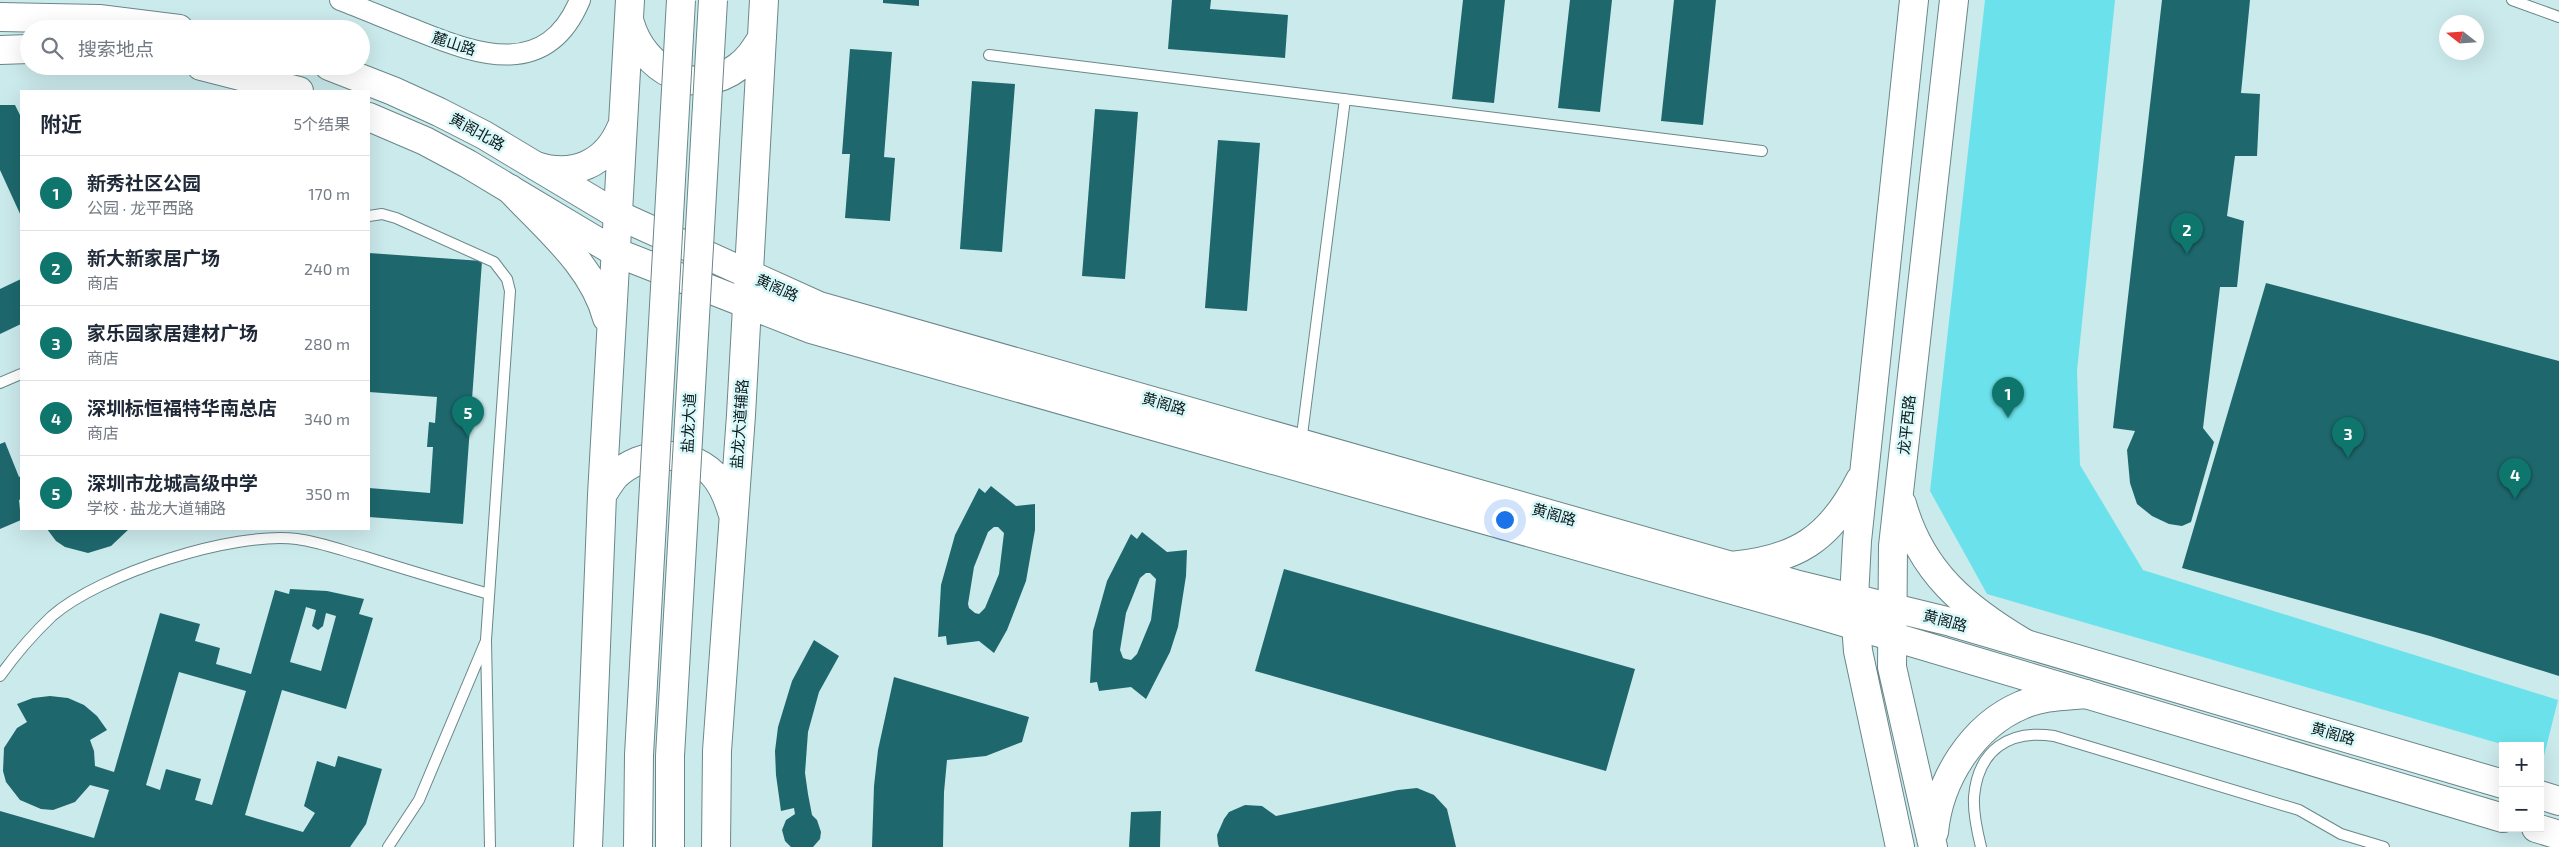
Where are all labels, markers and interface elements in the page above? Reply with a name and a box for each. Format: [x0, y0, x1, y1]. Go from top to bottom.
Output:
north arrow [2439, 15, 2484, 60]
search box [20, 20, 370, 75]
street label: 麓山路 [430, 28, 478, 59]
icon: search [38, 34, 66, 62]
text: 搜索地点 [78, 37, 154, 60]
street label: 黄阁北路 [447, 109, 508, 154]
text: 附近 [40, 111, 82, 136]
text: 5个结果 [293, 114, 350, 133]
text: 新秀社区公园 [87, 171, 201, 194]
text: 1 [53, 184, 59, 203]
text: 170 m [308, 184, 350, 203]
text: 公园 · 龙平西路 [87, 198, 194, 217]
pin: 2 [2171, 213, 2203, 254]
text: 新大新家居广场 [87, 246, 220, 269]
text: 2 [51, 259, 61, 278]
text: 240 m [304, 259, 350, 278]
street label: 黄阁路 [753, 270, 802, 304]
text: 商店 [87, 273, 119, 292]
text: 家乐园家居建材广场 [87, 321, 258, 344]
text: 3 [51, 334, 61, 353]
text: 280 m [304, 334, 350, 353]
text: 商店 [87, 348, 119, 367]
pin: 1 [1992, 377, 2024, 418]
street label: 盐龙大道辅路 [727, 378, 751, 469]
street label: 黄阁路 [1140, 388, 1188, 418]
street label: 盐龙大道 [677, 393, 699, 453]
street label: 龙平西路 [1894, 394, 1918, 456]
text: 深圳标恒福特华南总店 [87, 396, 277, 419]
pin: 5 [452, 396, 484, 437]
text: 4 [51, 409, 61, 428]
text: 340 m [304, 409, 350, 428]
pin: 3 [2332, 417, 2364, 458]
text: 商店 [87, 423, 119, 442]
pin: 4 [2499, 458, 2531, 499]
text: 深圳市龙城高级中学 [87, 471, 258, 494]
text: 5 [52, 484, 60, 503]
text: 350 m [305, 484, 350, 503]
text: 学校 · 盐龙大道辅路 [87, 498, 226, 517]
street label: 黄阁路 [1530, 499, 1578, 529]
your location [1492, 507, 1518, 533]
street label: 黄阁路 [1921, 606, 1969, 635]
street label: 黄阁路 [2309, 718, 2357, 748]
map controls [2499, 742, 2544, 832]
button: + [2499, 742, 2544, 787]
button: − [2499, 787, 2544, 832]

